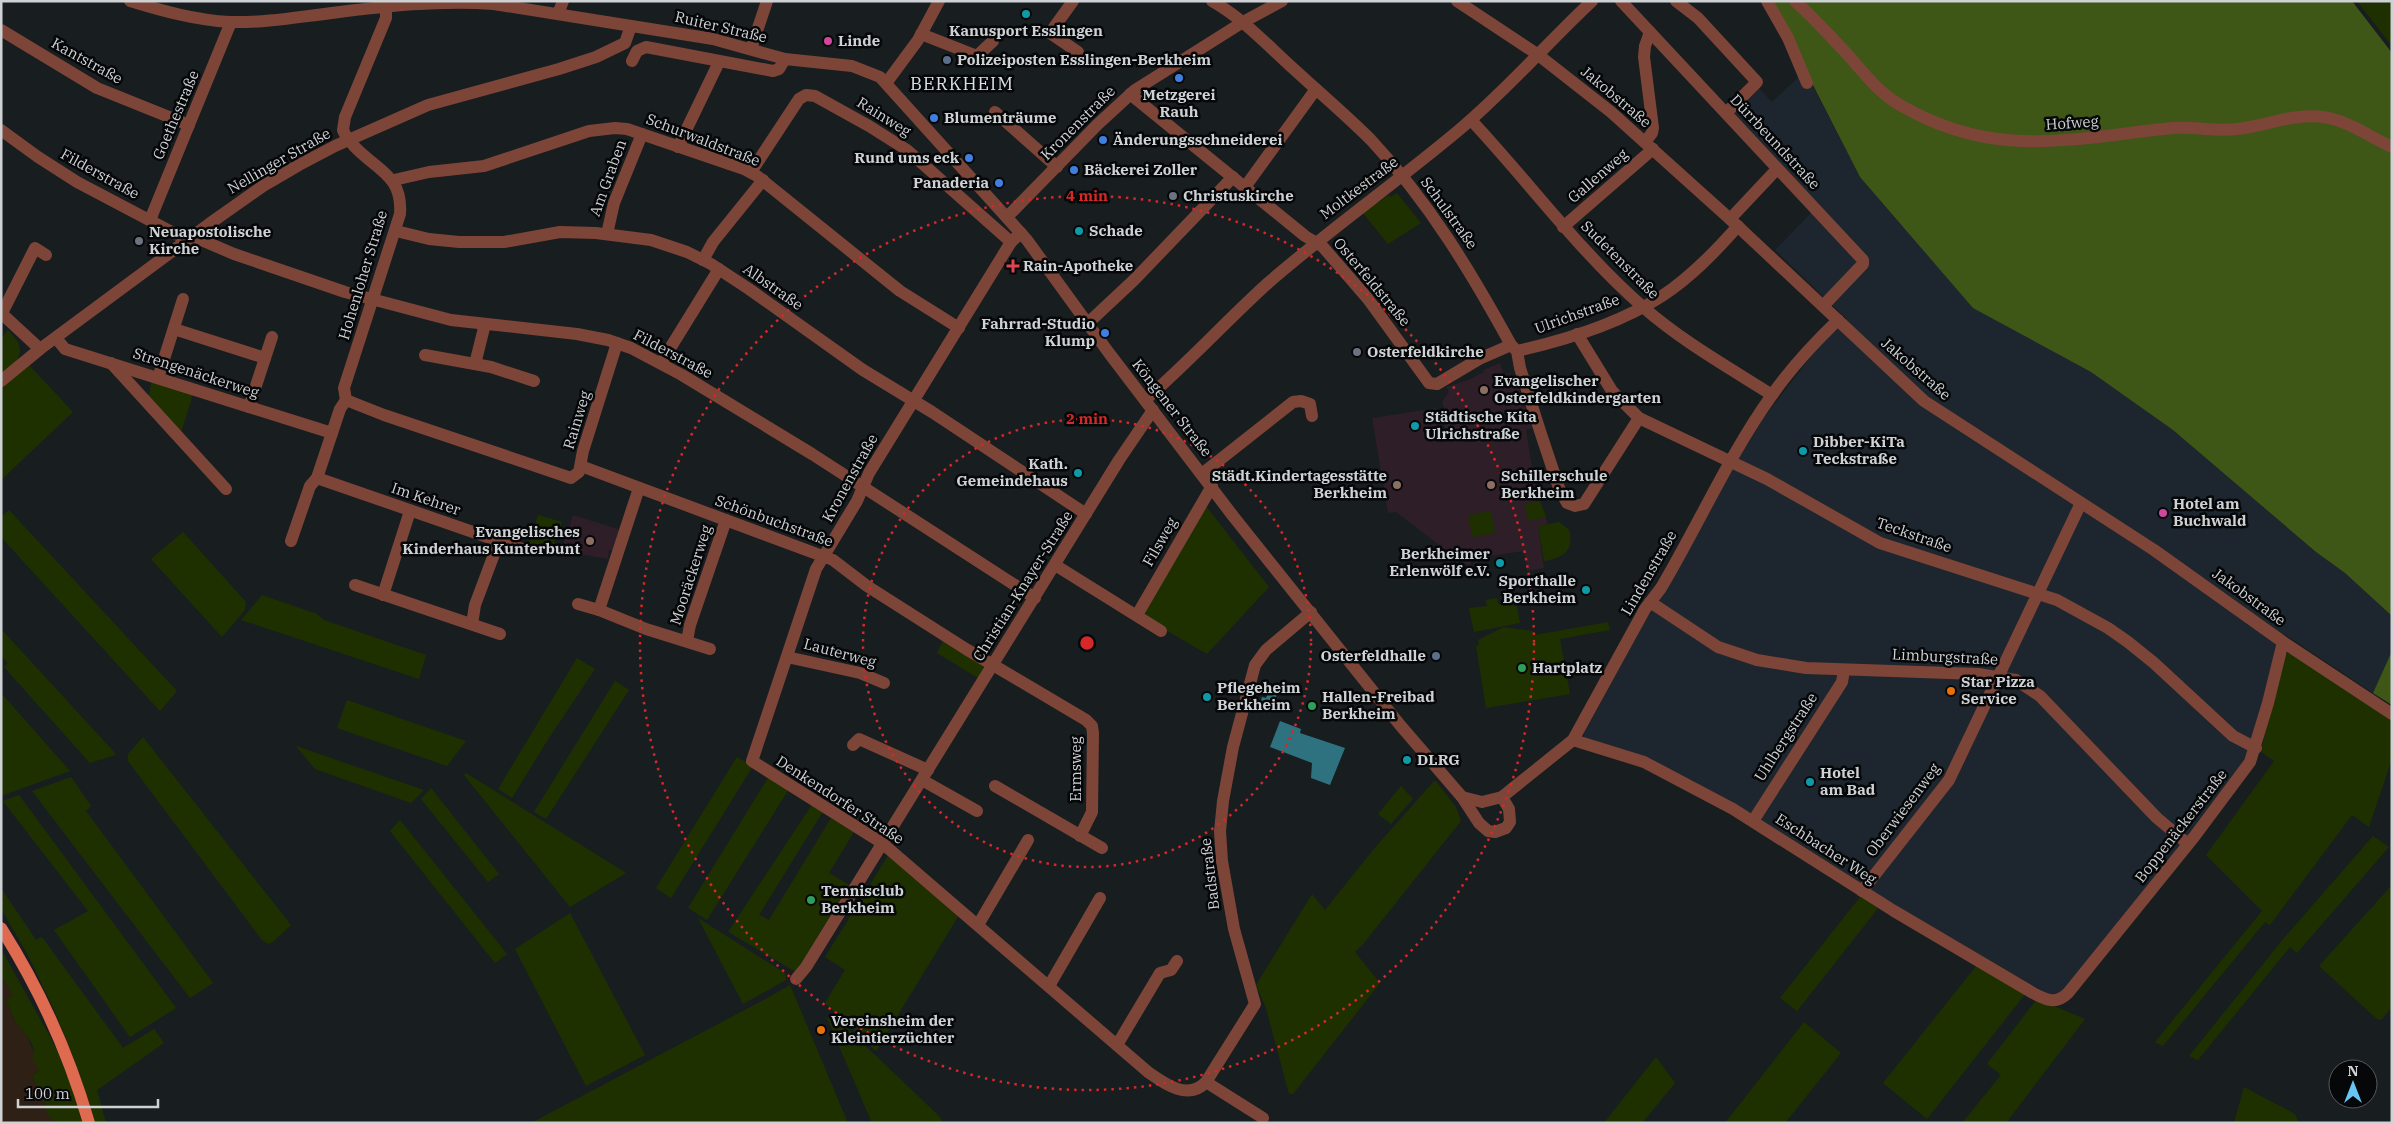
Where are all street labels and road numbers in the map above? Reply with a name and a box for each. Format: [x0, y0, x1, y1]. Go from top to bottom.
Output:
street label: Ruiter Straße [673, 7, 769, 46]
street label: Kantstraße [48, 33, 126, 88]
street label: Jakobstraße [1577, 62, 1655, 132]
street label: Goethestraße [148, 67, 203, 162]
street label: Kronenstraße [1036, 81, 1119, 164]
street label: Dürrbeundstraße [1726, 90, 1824, 193]
street label: Rainweg [854, 93, 915, 141]
street label: Schurwaldstraße [643, 109, 763, 170]
street label: Hofweg [2045, 111, 2099, 134]
street label: Nellinger Straße [224, 123, 334, 198]
street label: Am Graben [585, 136, 630, 219]
street label: Filderstraße [58, 144, 143, 203]
street label: Gallenweg [1564, 144, 1632, 207]
street label: Moltkestraße [1316, 152, 1402, 223]
street label: Schulstraße [1417, 173, 1482, 253]
street label: Hohenloher Straße [334, 208, 391, 342]
street label: Sudetenstraße [1577, 216, 1664, 303]
street label: Osterfeldstraße [1330, 233, 1415, 330]
street label: Albstraße [740, 259, 807, 314]
street label: Ulrichstraße [1532, 289, 1622, 338]
street label: Filderstraße [630, 325, 716, 382]
street label: Jakobstraße [1878, 333, 1955, 404]
street label: Strengenäckerweg [131, 343, 262, 402]
street label: Köngener Straße [1128, 355, 1216, 460]
street label: Rainweg [559, 388, 594, 451]
street label: Kronenstraße [818, 430, 882, 525]
street label: Im Kehrer [389, 478, 464, 519]
street label: Schönbuchstraße [713, 490, 836, 551]
street label: Christian-Knayer-Straße [968, 507, 1077, 665]
street label: Teckstraße [1874, 513, 1954, 556]
street label: Filsweg [1138, 514, 1181, 570]
street label: Mooräckerweg [665, 522, 716, 627]
street label: Lindenstraße [1617, 527, 1681, 619]
street label: Jakobstraße [2209, 564, 2290, 630]
street label: Lauterweg [802, 634, 879, 671]
street label: Limburgstraße [1892, 644, 1998, 669]
street label: Uhlbergstraße [1750, 689, 1821, 785]
street label: Ermsweg [1066, 736, 1085, 802]
street label: Denkendorfer Straße [773, 751, 908, 848]
street label: Oberwiesenweg [1861, 759, 1944, 860]
street label: Boppenäckerstraße [2130, 765, 2231, 886]
street label: Eschbacher Weg [1772, 809, 1880, 888]
street label: Badstraße [1196, 837, 1223, 911]

